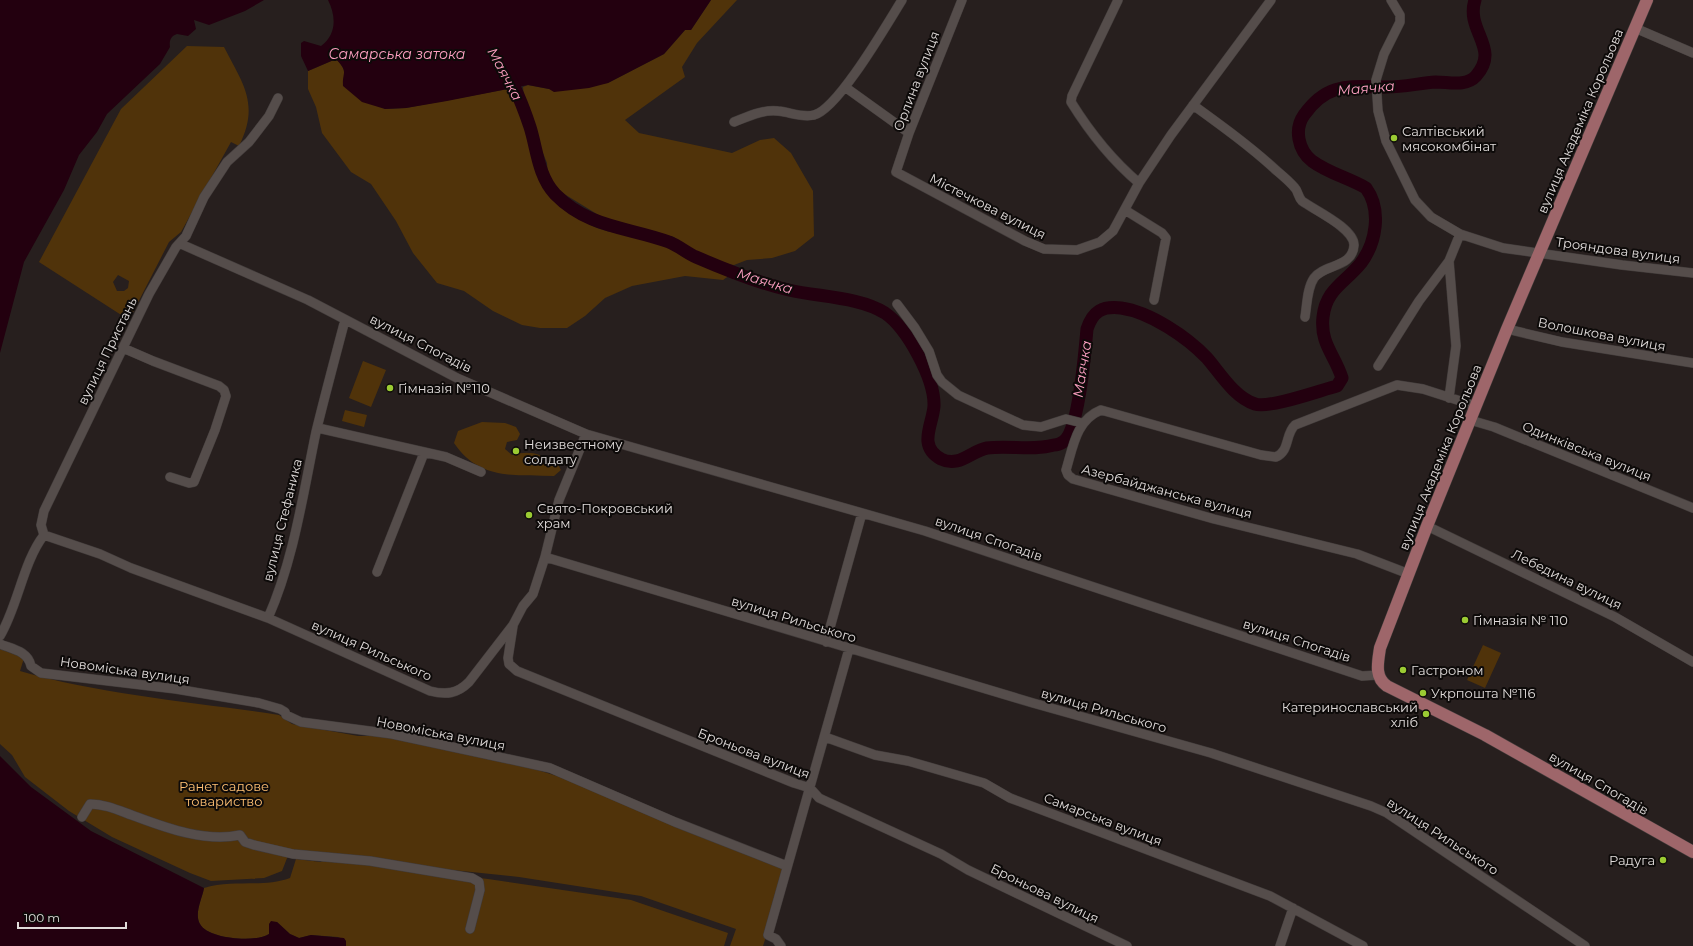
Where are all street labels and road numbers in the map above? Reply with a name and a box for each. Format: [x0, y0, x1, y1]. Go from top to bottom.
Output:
street label: вулиця Академіка Корольова [1534, 26, 1626, 216]
street label: Орлина вулиця [890, 29, 942, 133]
street label: Містечкова вулиця [927, 170, 1049, 242]
street label: Трояндова вулиця [1555, 233, 1681, 267]
street label: вулиця Пристань [74, 295, 140, 407]
street label: вулиця Спогадів [367, 310, 475, 376]
street label: Волошкова вулиця [1537, 314, 1667, 354]
street label: вулиця Академіка Корольова [1395, 362, 1485, 552]
street label: Одинківська вулиця [1520, 418, 1654, 484]
street label: вулиця Стефаника [259, 457, 305, 583]
street label: Азербайджанська вулиця [1080, 461, 1254, 521]
street label: вулиця Спогадів [933, 512, 1045, 564]
street label: Лебедина вулиця [1509, 545, 1625, 613]
street label: вулиця Рильського [730, 592, 858, 646]
street label: вулиця Спогадів [1241, 615, 1353, 665]
street label: вулиця Рильського [309, 616, 435, 684]
street label: Новоміська вулиця [59, 653, 191, 687]
street label: вулиця Рильського [1039, 684, 1169, 736]
street label: Новоміська вулиця [375, 713, 507, 753]
street label: Броньова вулиця [696, 724, 812, 782]
street label: вулиця Спогадів [1546, 748, 1652, 818]
street label: Самарська вулиця [1042, 789, 1164, 849]
street label: вулиця Рильського [1384, 794, 1502, 878]
street label: Броньова вулиця [988, 860, 1102, 926]

